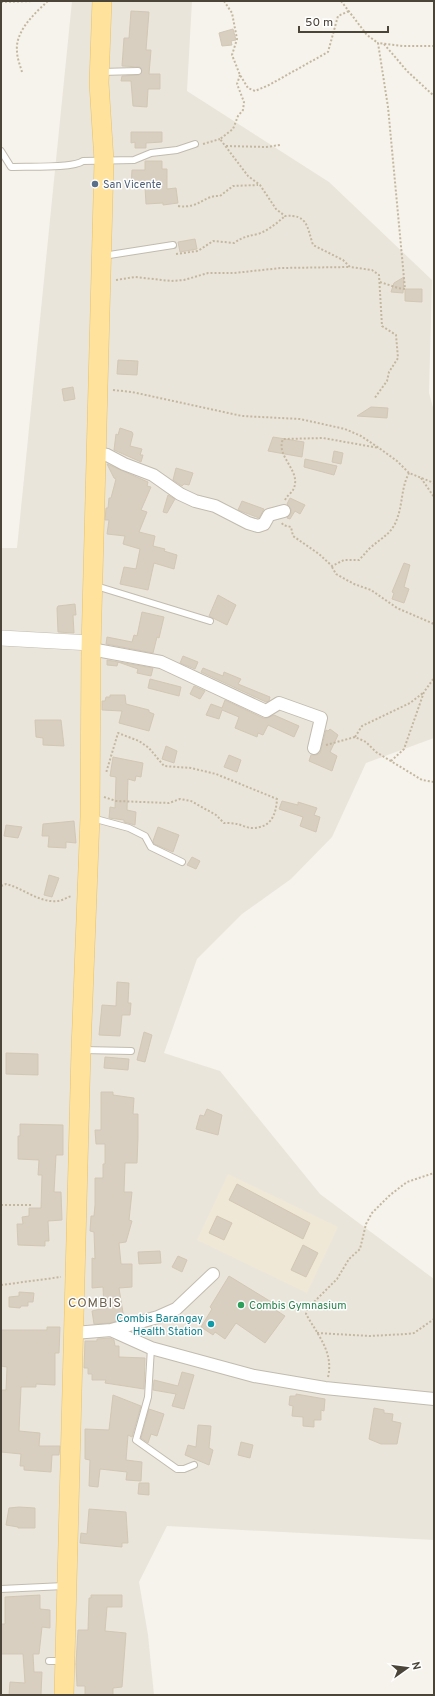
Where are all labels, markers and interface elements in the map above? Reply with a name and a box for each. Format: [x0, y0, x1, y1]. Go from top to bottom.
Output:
scale bar [299, 8, 388, 34]
text: 50 m [305, 15, 333, 31]
place label: San Vicente [103, 178, 162, 192]
marker: San Vicente [90, 179, 100, 189]
district label: COMBIS [68, 1296, 122, 1312]
place label: Combis Gymnasium [249, 1299, 347, 1313]
marker: Combis Gymnasium [236, 1300, 246, 1310]
place label: Combis Barangay Health Station [116, 1312, 203, 1339]
marker: Combis Barangay Health Station [206, 1319, 216, 1329]
north arrow [387, 1648, 427, 1688]
text: N [408, 1660, 423, 1671]

